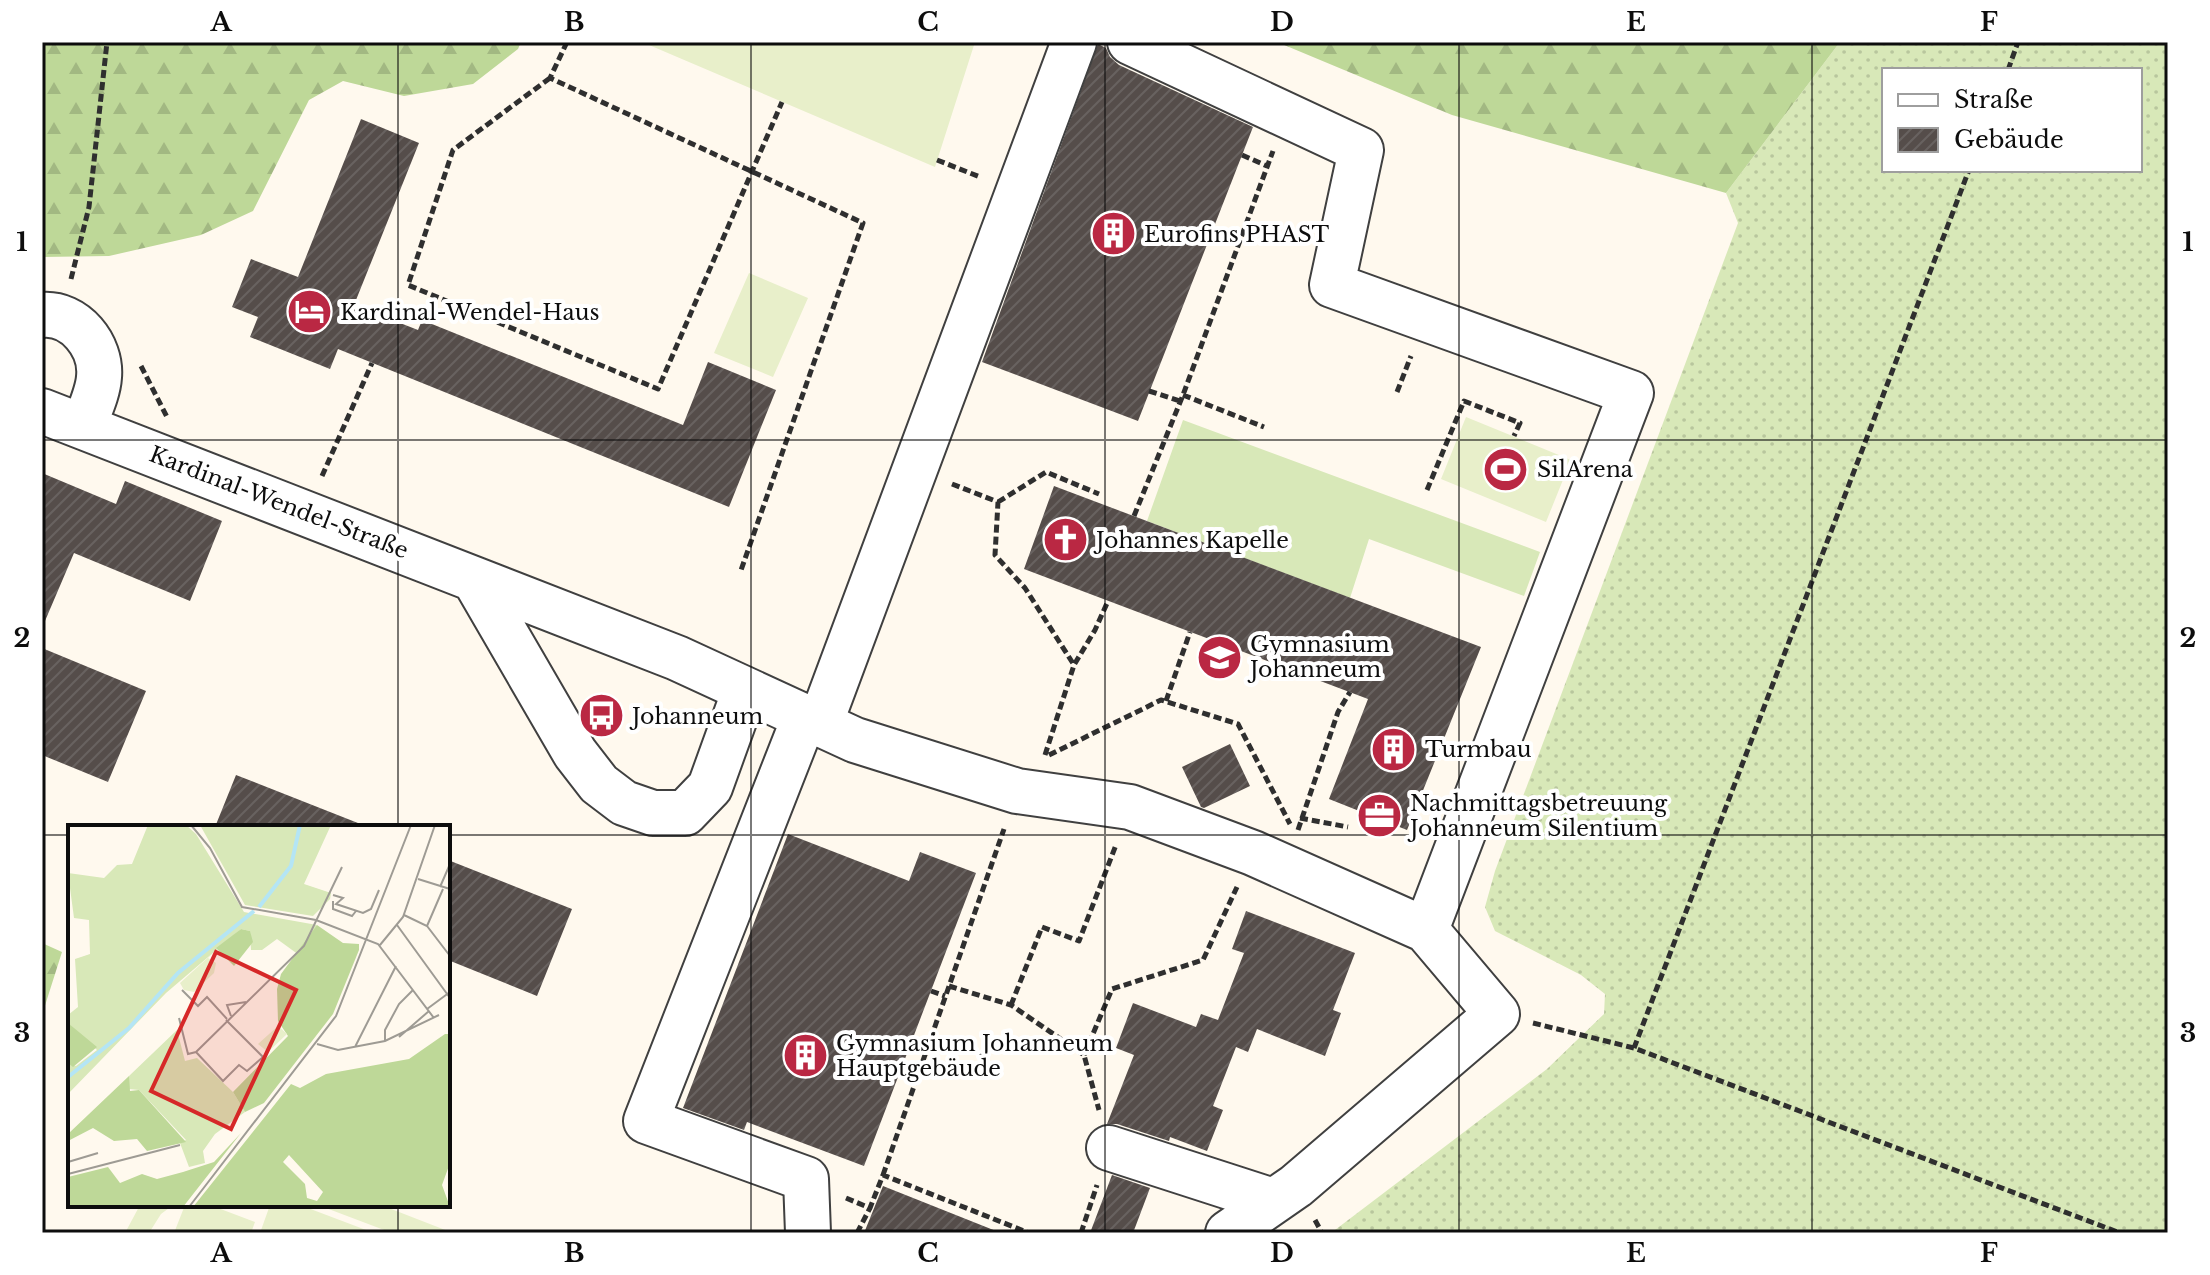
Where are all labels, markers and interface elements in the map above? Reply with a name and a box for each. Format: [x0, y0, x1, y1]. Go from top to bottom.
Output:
text: A [209, 6, 232, 38]
text: B [564, 6, 584, 38]
text: C [917, 6, 939, 38]
text: D [1270, 6, 1294, 38]
text: E [1626, 6, 1646, 38]
text: F [1980, 6, 1998, 38]
legend [1882, 68, 2142, 172]
text: Straße [1954, 85, 2033, 114]
text: Gebäude [1954, 125, 2064, 154]
building icon: Eurofins PHAST [1089, 210, 1137, 258]
place label: Eurofins PHAST [1144, 221, 1330, 248]
text: 1 [16, 226, 28, 258]
text: 1 [2182, 226, 2194, 258]
hotel icon: Kardinal-Wendel-Haus [285, 288, 333, 336]
place label: Kardinal-Wendel-Haus [340, 299, 599, 326]
street label: Kardinal-Wendel-Straße [146, 441, 412, 564]
sports icon: SilArena [1482, 445, 1530, 493]
place label: SilArena [1537, 456, 1634, 483]
church icon: Johannes Kapelle [1041, 516, 1089, 564]
place label: Johannes Kapelle [1093, 527, 1289, 554]
text: 2 [14, 622, 30, 654]
text: 2 [2180, 622, 2196, 654]
place label: Gymnasium Johanneum [1247, 631, 1390, 683]
school or university icon: Gymnasium Johanneum [1195, 633, 1243, 681]
bus stop icon: Johanneum [577, 692, 625, 740]
place label: Johanneum [629, 703, 763, 730]
building icon: Turmbau [1370, 725, 1418, 773]
place label: Turmbau [1425, 736, 1532, 763]
place label: Nachmittagsbetreuung Johanneum Silentium [1407, 790, 1668, 842]
office icon: Nachmittagsbetreuung Johanneum Silentium [1355, 792, 1403, 840]
inset map [68, 825, 450, 1207]
text: 3 [14, 1017, 30, 1049]
text: 3 [2180, 1017, 2196, 1049]
place label: Gymnasium Johanneum Hauptgebäude [836, 1030, 1113, 1082]
building icon: Gymnasium Johanneum Hauptgebäude [781, 1032, 829, 1080]
text: A [209, 1237, 232, 1269]
text: B [564, 1237, 584, 1269]
text: C [917, 1237, 939, 1269]
text: D [1270, 1237, 1294, 1269]
text: E [1626, 1237, 1646, 1269]
text: F [1980, 1237, 1998, 1269]

